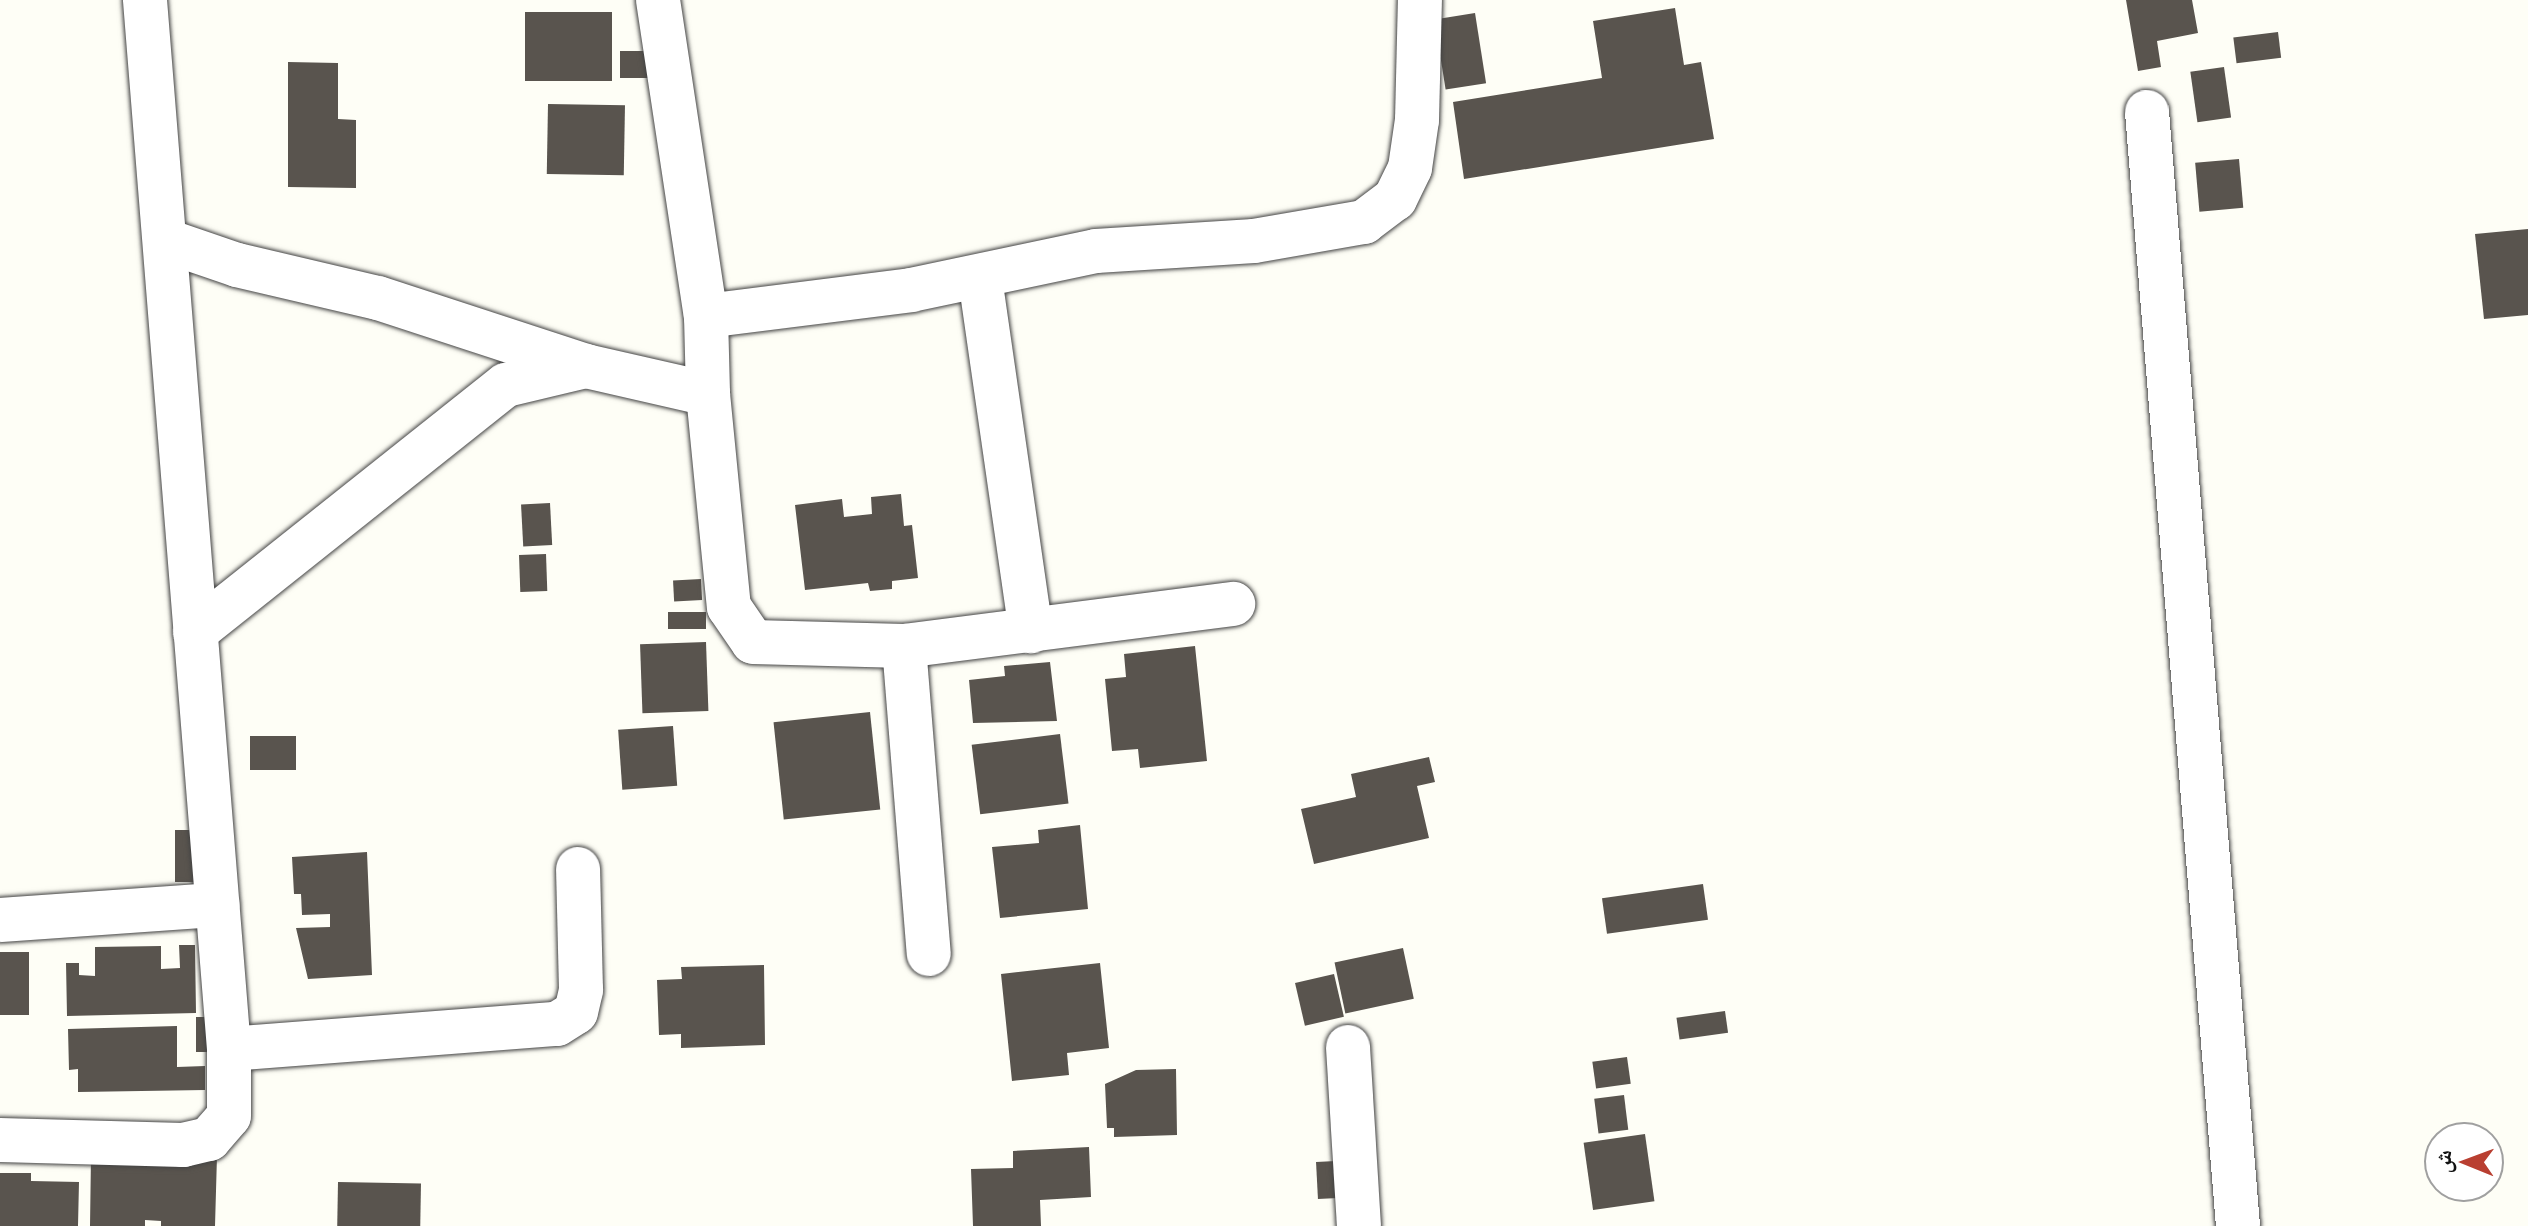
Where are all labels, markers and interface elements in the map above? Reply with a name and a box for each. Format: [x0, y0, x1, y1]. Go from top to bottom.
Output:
north arrow [2424, 1122, 2504, 1202]
text: ش [2425, 1150, 2458, 1174]

